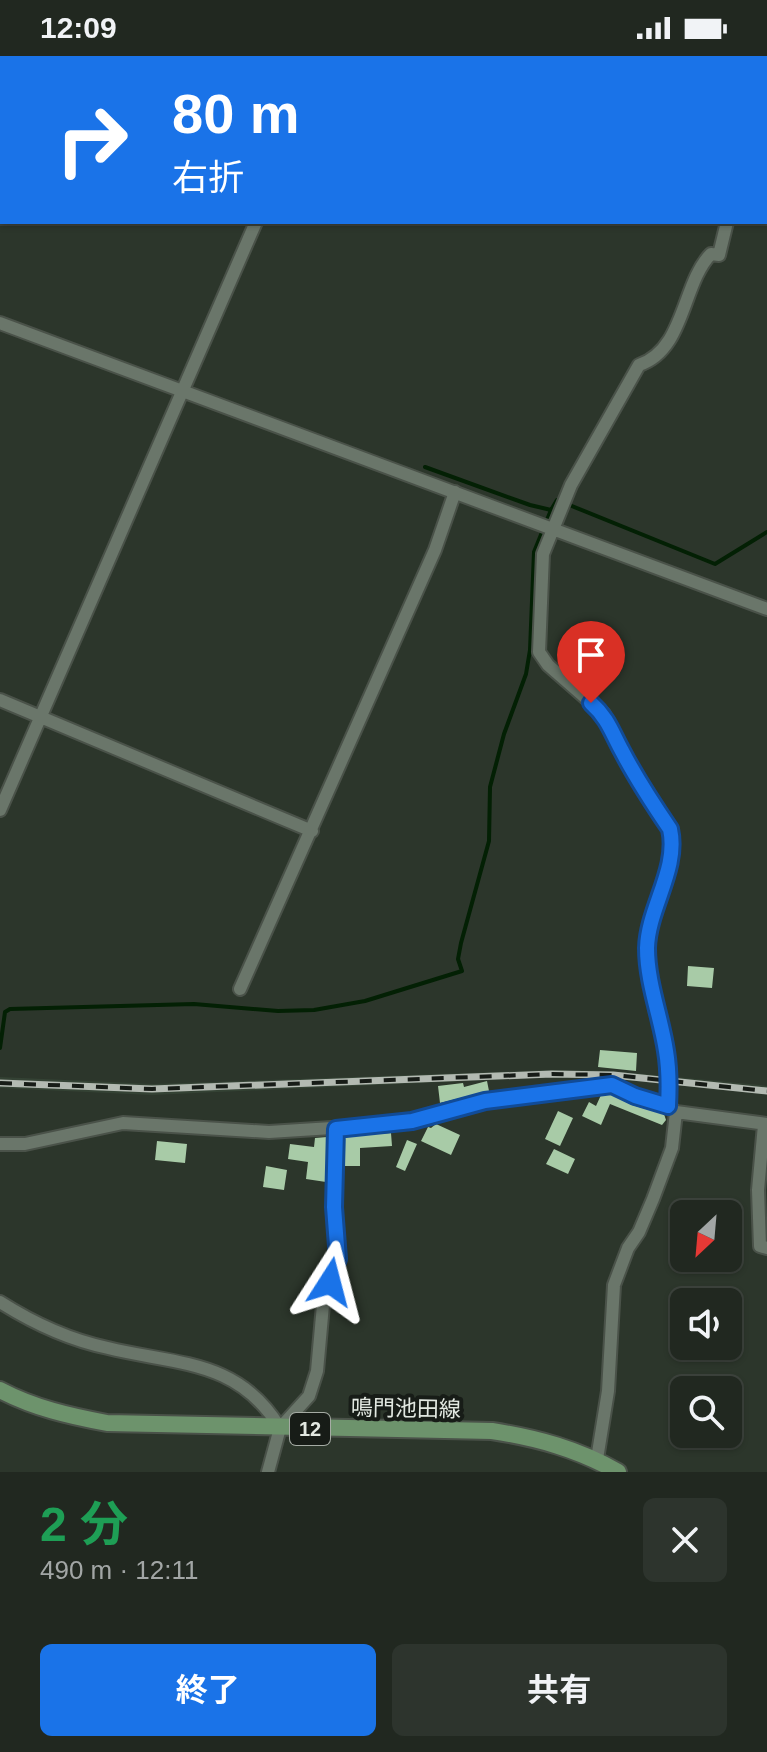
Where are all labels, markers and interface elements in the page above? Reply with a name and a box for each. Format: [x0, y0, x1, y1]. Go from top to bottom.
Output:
text: 12:09 [40, 11, 117, 44]
text: 80 m [172, 82, 300, 145]
icon: right [40, 88, 144, 192]
text: 右折 [172, 157, 244, 198]
pin [557, 621, 625, 703]
icon: arrive [569, 633, 613, 677]
north arrow [670, 1200, 742, 1272]
map controls [670, 1200, 742, 1448]
position arrow [288, 1240, 372, 1324]
button: sound [670, 1288, 742, 1360]
button: search [670, 1376, 742, 1448]
street label: 鳴門池田線 [351, 1395, 461, 1422]
road number: 12 [290, 1413, 330, 1445]
text: 2 分 [40, 1498, 128, 1551]
button: close [643, 1498, 727, 1582]
text: 490 m · 12:11 [40, 1555, 199, 1585]
button: 終了 [40, 1644, 376, 1736]
button: 共有 [392, 1644, 727, 1736]

